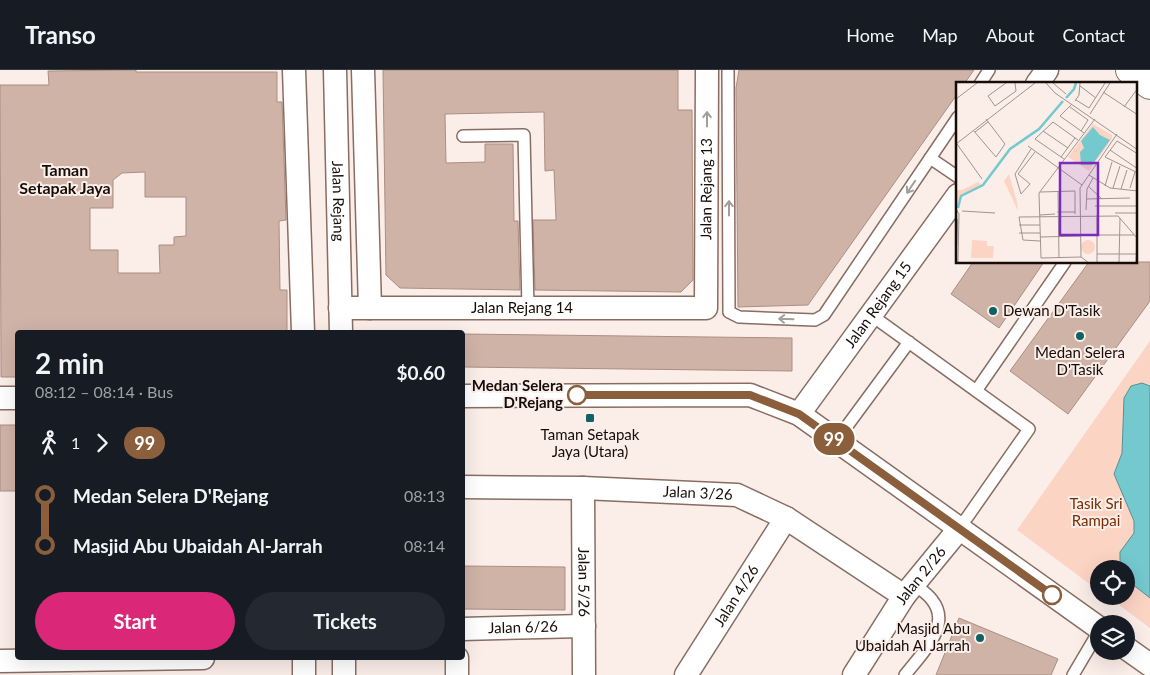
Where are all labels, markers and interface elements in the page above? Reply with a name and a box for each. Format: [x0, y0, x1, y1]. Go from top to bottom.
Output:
text: Transo [25, 20, 96, 49]
text: Home [846, 24, 894, 46]
text: Map [922, 24, 958, 46]
text: About [986, 24, 1035, 46]
text: Contact [1063, 24, 1125, 46]
inset map [956, 82, 1138, 264]
one-way arrow [702, 111, 712, 128]
street label: Jalan Rejang 13 [696, 138, 715, 240]
district label: Taman Setapak Jaya [19, 160, 111, 197]
street label: Jalan Rejang [329, 160, 349, 242]
one-way arrow [906, 179, 916, 193]
one-way arrow [724, 201, 734, 217]
street label: Jalan Rejang 15 [840, 258, 915, 351]
street label: Jalan Rejang 14 [471, 298, 573, 316]
place label: Dewan D'Tasik [1003, 301, 1101, 319]
marker: Dewan D'Tasik [987, 305, 999, 317]
one-way arrow [779, 314, 795, 324]
marker: Medan Selera D'Tasik [1074, 330, 1086, 342]
place label: Medan Selera D'Tasik [1035, 343, 1125, 378]
text: 2 min [35, 346, 104, 380]
text: $0.60 [396, 361, 445, 384]
place label: Medan Selera D'Rejang [472, 376, 563, 411]
text: 08:12 – 08:14 · Bus [35, 382, 173, 401]
marker: Medan Selera D'Rejang [567, 385, 587, 405]
marker: Taman Setapak Jaya (Utara) [584, 412, 596, 424]
line badge: 99 [812, 423, 856, 455]
place label: Taman Setapak Jaya (Utara) [541, 425, 640, 460]
text: 99 [824, 428, 844, 450]
icon: walk [35, 429, 63, 457]
icon: forward [88, 429, 116, 457]
text: 99 [134, 432, 155, 454]
text: 1 [71, 433, 80, 452]
street label: Jalan 3/26 [663, 482, 733, 503]
text: Medan Selera D'Rejang [73, 484, 269, 507]
text: 08:13 [404, 486, 445, 505]
park label: Tasik Sri Rampai [1069, 494, 1123, 529]
text: Masjid Abu Ubaidah Al-Jarrah [73, 534, 323, 557]
text: 08:14 [404, 536, 445, 555]
street label: Jalan 2/26 [891, 542, 949, 607]
street label: Jalan 5/26 [575, 547, 594, 617]
map controls [1090, 560, 1135, 660]
button: locate [1090, 560, 1135, 605]
street label: Jalan 4/26 [709, 561, 762, 629]
unlabelled marker [1042, 585, 1062, 605]
button: Start [35, 592, 235, 650]
button: Tickets [245, 592, 445, 650]
button: layers [1090, 615, 1135, 660]
street label: Jalan 6/26 [488, 617, 558, 636]
place label: Masjid Abu Ubaidah Al Jarrah [855, 619, 970, 654]
marker: Masjid Abu Ubaidah Al Jarrah [974, 632, 986, 644]

